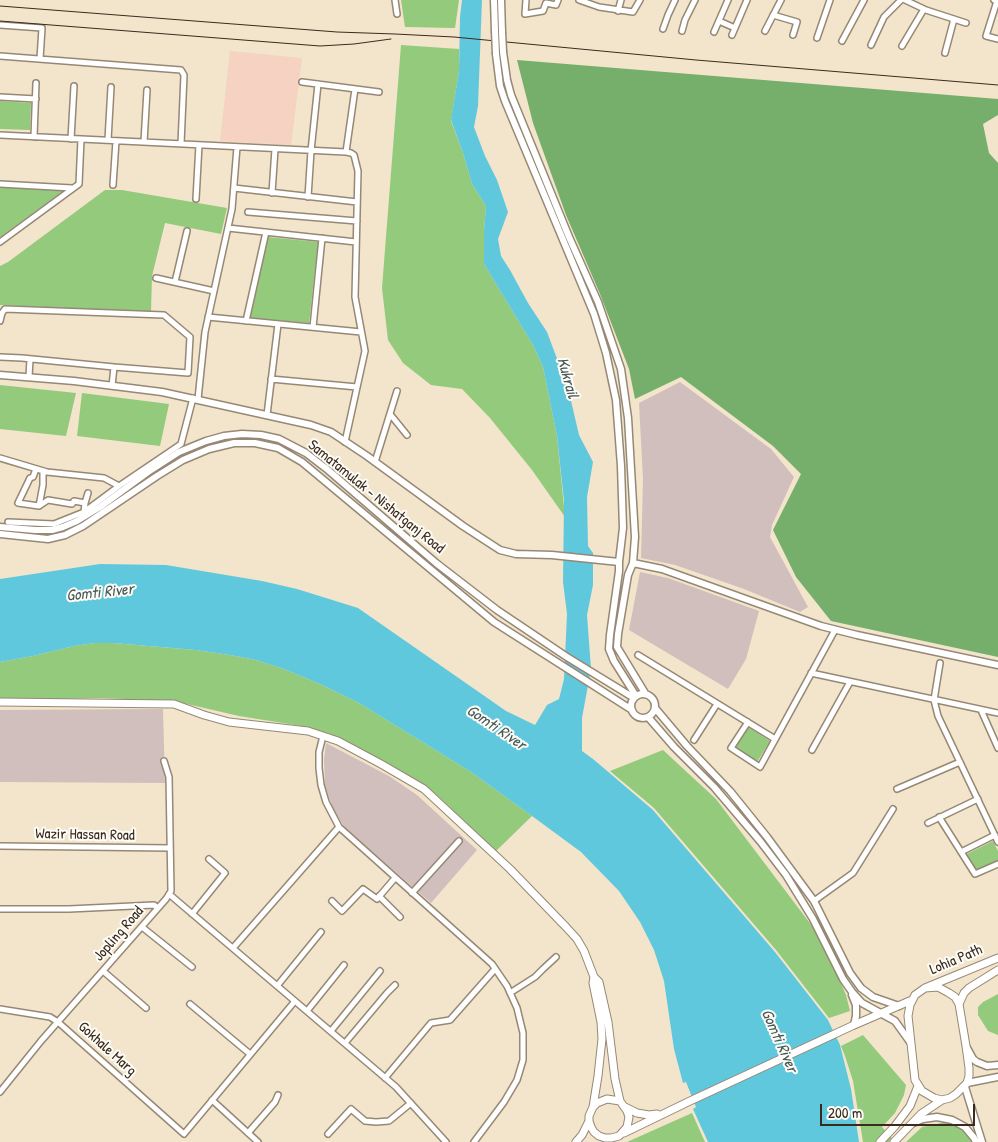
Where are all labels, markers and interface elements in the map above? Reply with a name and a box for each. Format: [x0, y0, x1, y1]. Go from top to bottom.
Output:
water label: Kukrail [552, 355, 582, 401]
street label: Samatamulak - Nishatganj Road [304, 436, 448, 558]
water label: Gomti River [65, 580, 135, 606]
water label: Gomti River [463, 701, 529, 755]
street label: Wazir Hassan Road [35, 825, 135, 845]
street label: Jopling Road [90, 903, 148, 965]
street label: Lohia Path [927, 941, 985, 979]
water label: Gomti River [756, 1006, 802, 1076]
street label: Gokhale Marg [74, 1018, 140, 1080]
scale bar [823, 1094, 978, 1126]
text: 200 m [828, 1102, 862, 1123]

